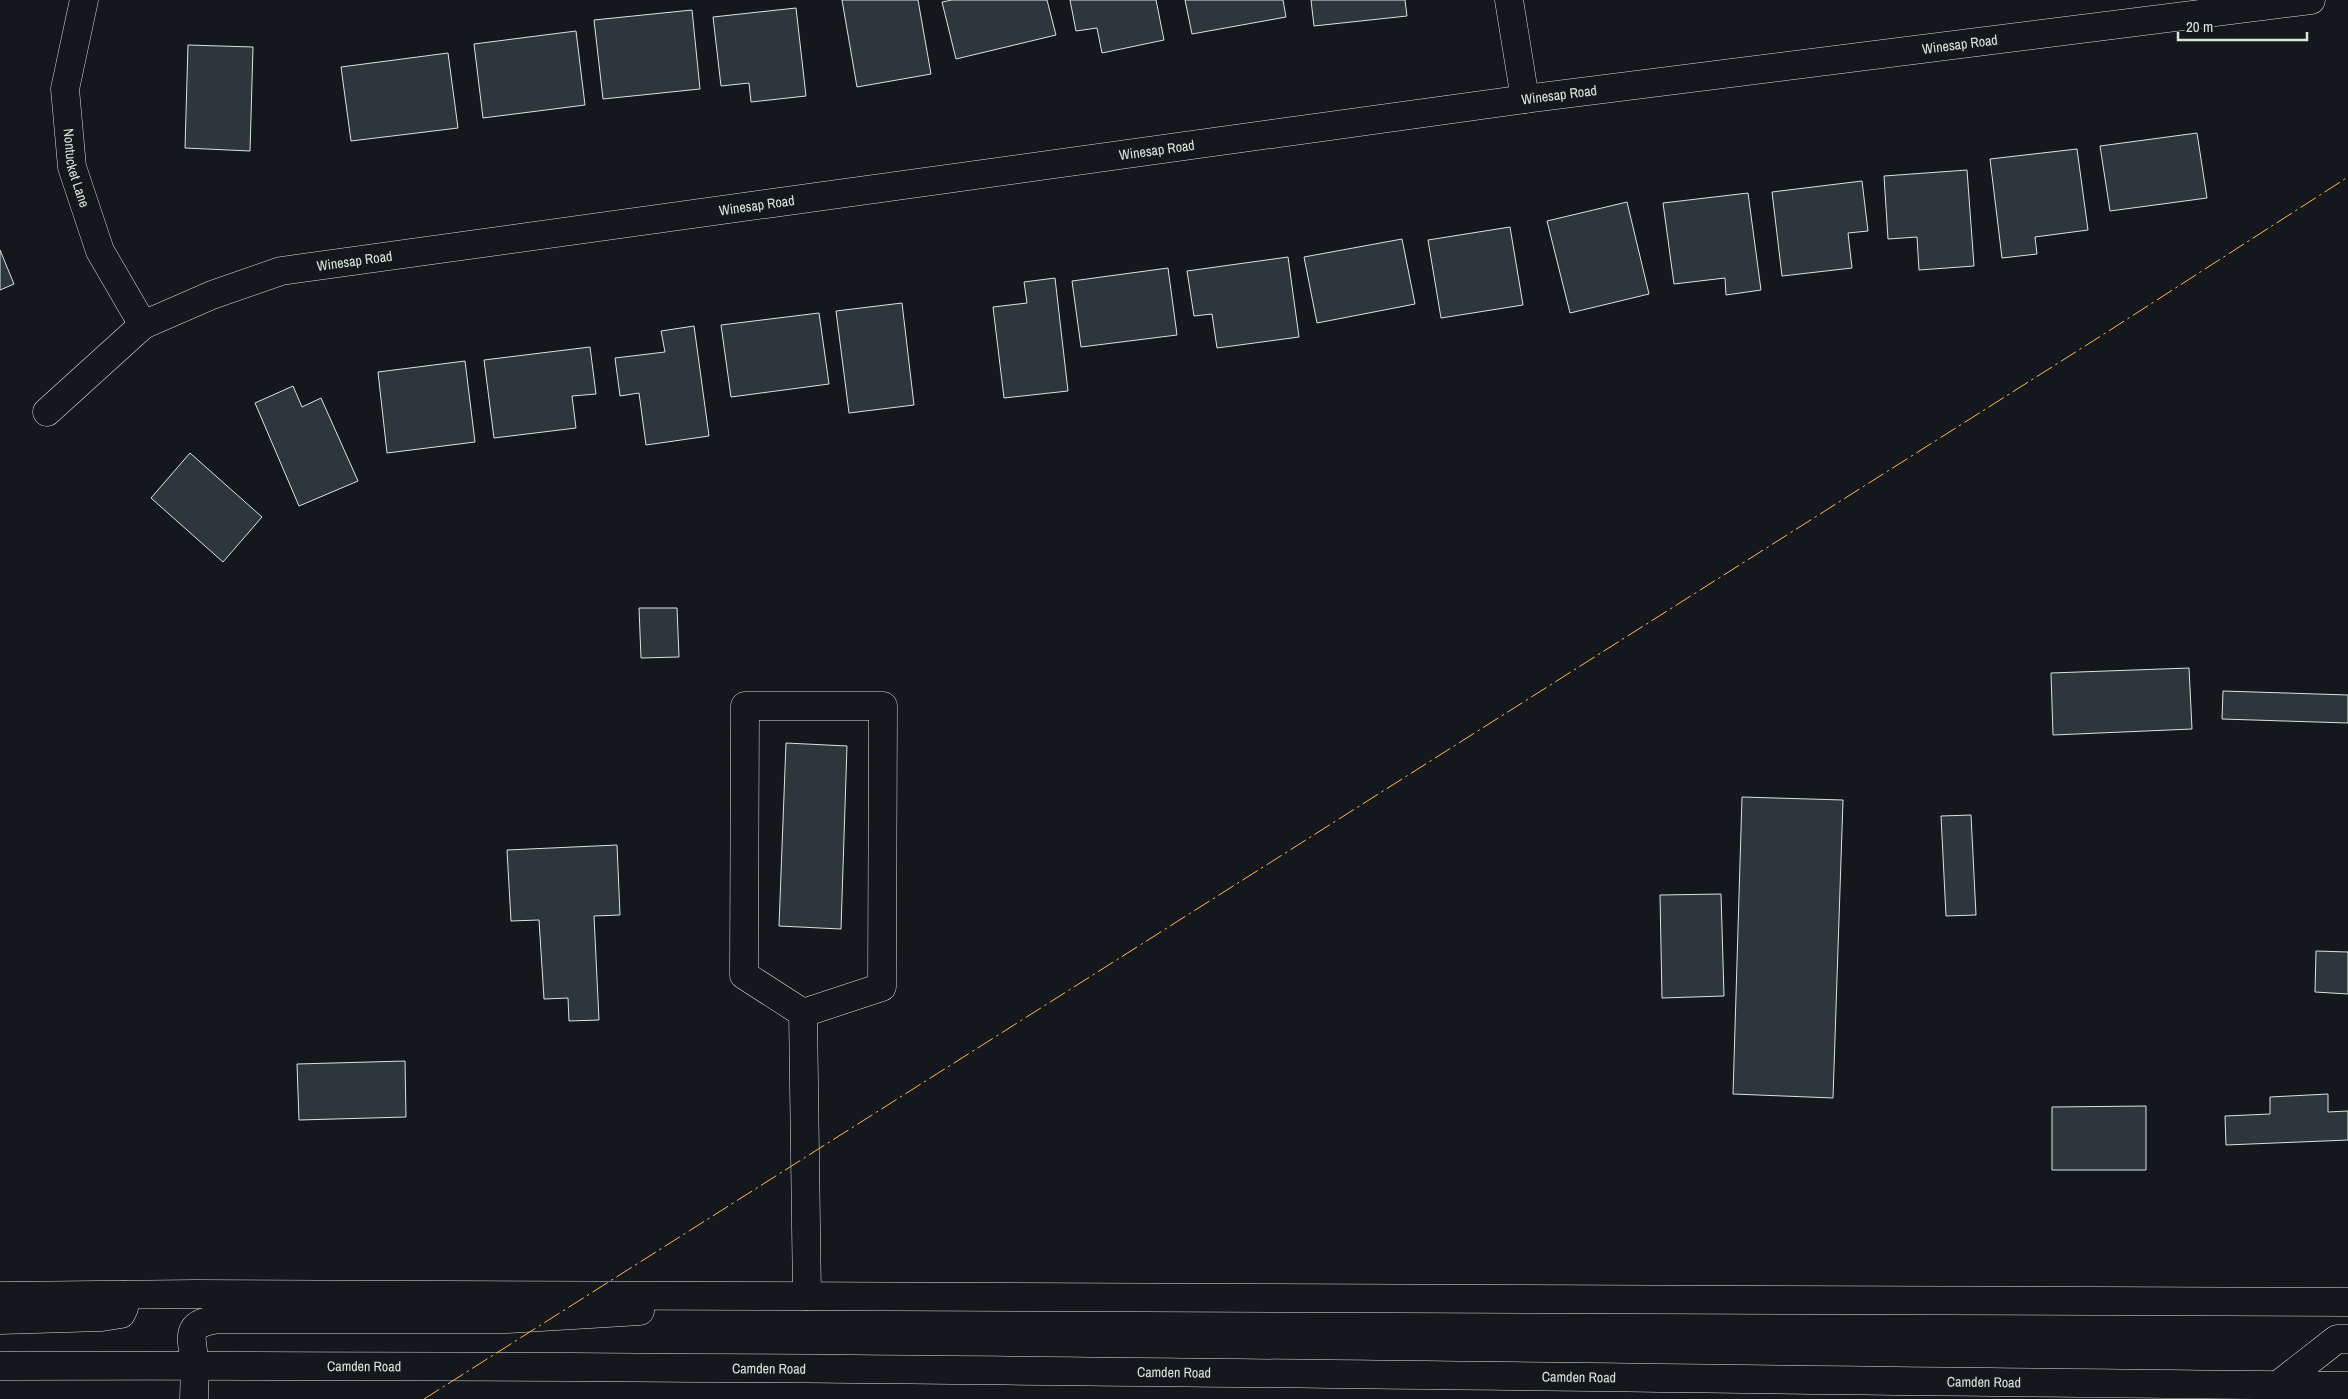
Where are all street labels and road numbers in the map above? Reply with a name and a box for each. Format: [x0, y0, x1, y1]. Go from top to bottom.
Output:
street label: Winesap Road [1921, 31, 1999, 58]
street label: Winesap Road [1520, 81, 1598, 108]
street label: Nontucket Lane [60, 128, 94, 210]
street label: Winesap Road [1118, 136, 1196, 164]
street label: Winesap Road [718, 191, 796, 219]
street label: Winesap Road [316, 247, 393, 275]
street label: Camden Road [327, 1357, 401, 1375]
street label: Camden Road [732, 1359, 806, 1378]
street label: Camden Road [1137, 1363, 1211, 1382]
street label: Camden Road [1542, 1368, 1616, 1386]
street label: Camden Road [1947, 1372, 2021, 1391]

